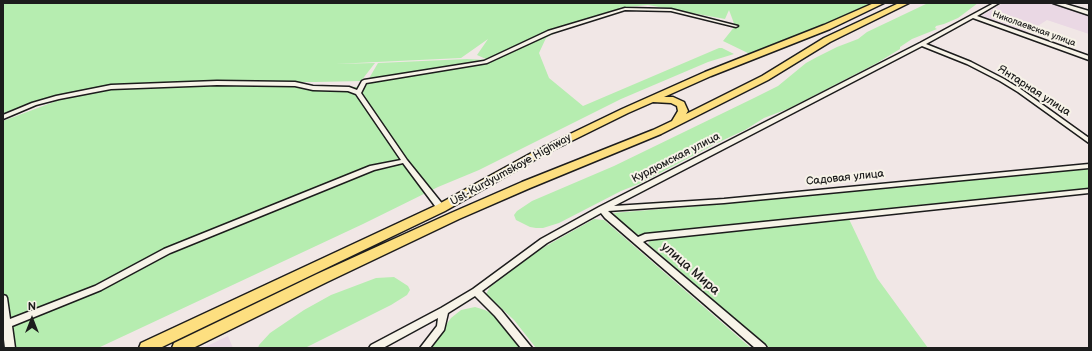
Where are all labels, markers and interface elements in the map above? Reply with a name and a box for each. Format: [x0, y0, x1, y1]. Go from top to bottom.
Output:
street label: Николаевская улица [991, 9, 1077, 49]
street label: Янтарная улица [995, 63, 1073, 119]
street label: Курдюмская улица [630, 130, 722, 186]
street label: Ust-Kurdyumskoye Highway [448, 131, 574, 209]
street label: Садовая улица [805, 167, 885, 189]
street label: улица Мира [657, 239, 723, 299]
north arrow [12, 299, 52, 339]
text: N [28, 300, 36, 313]

